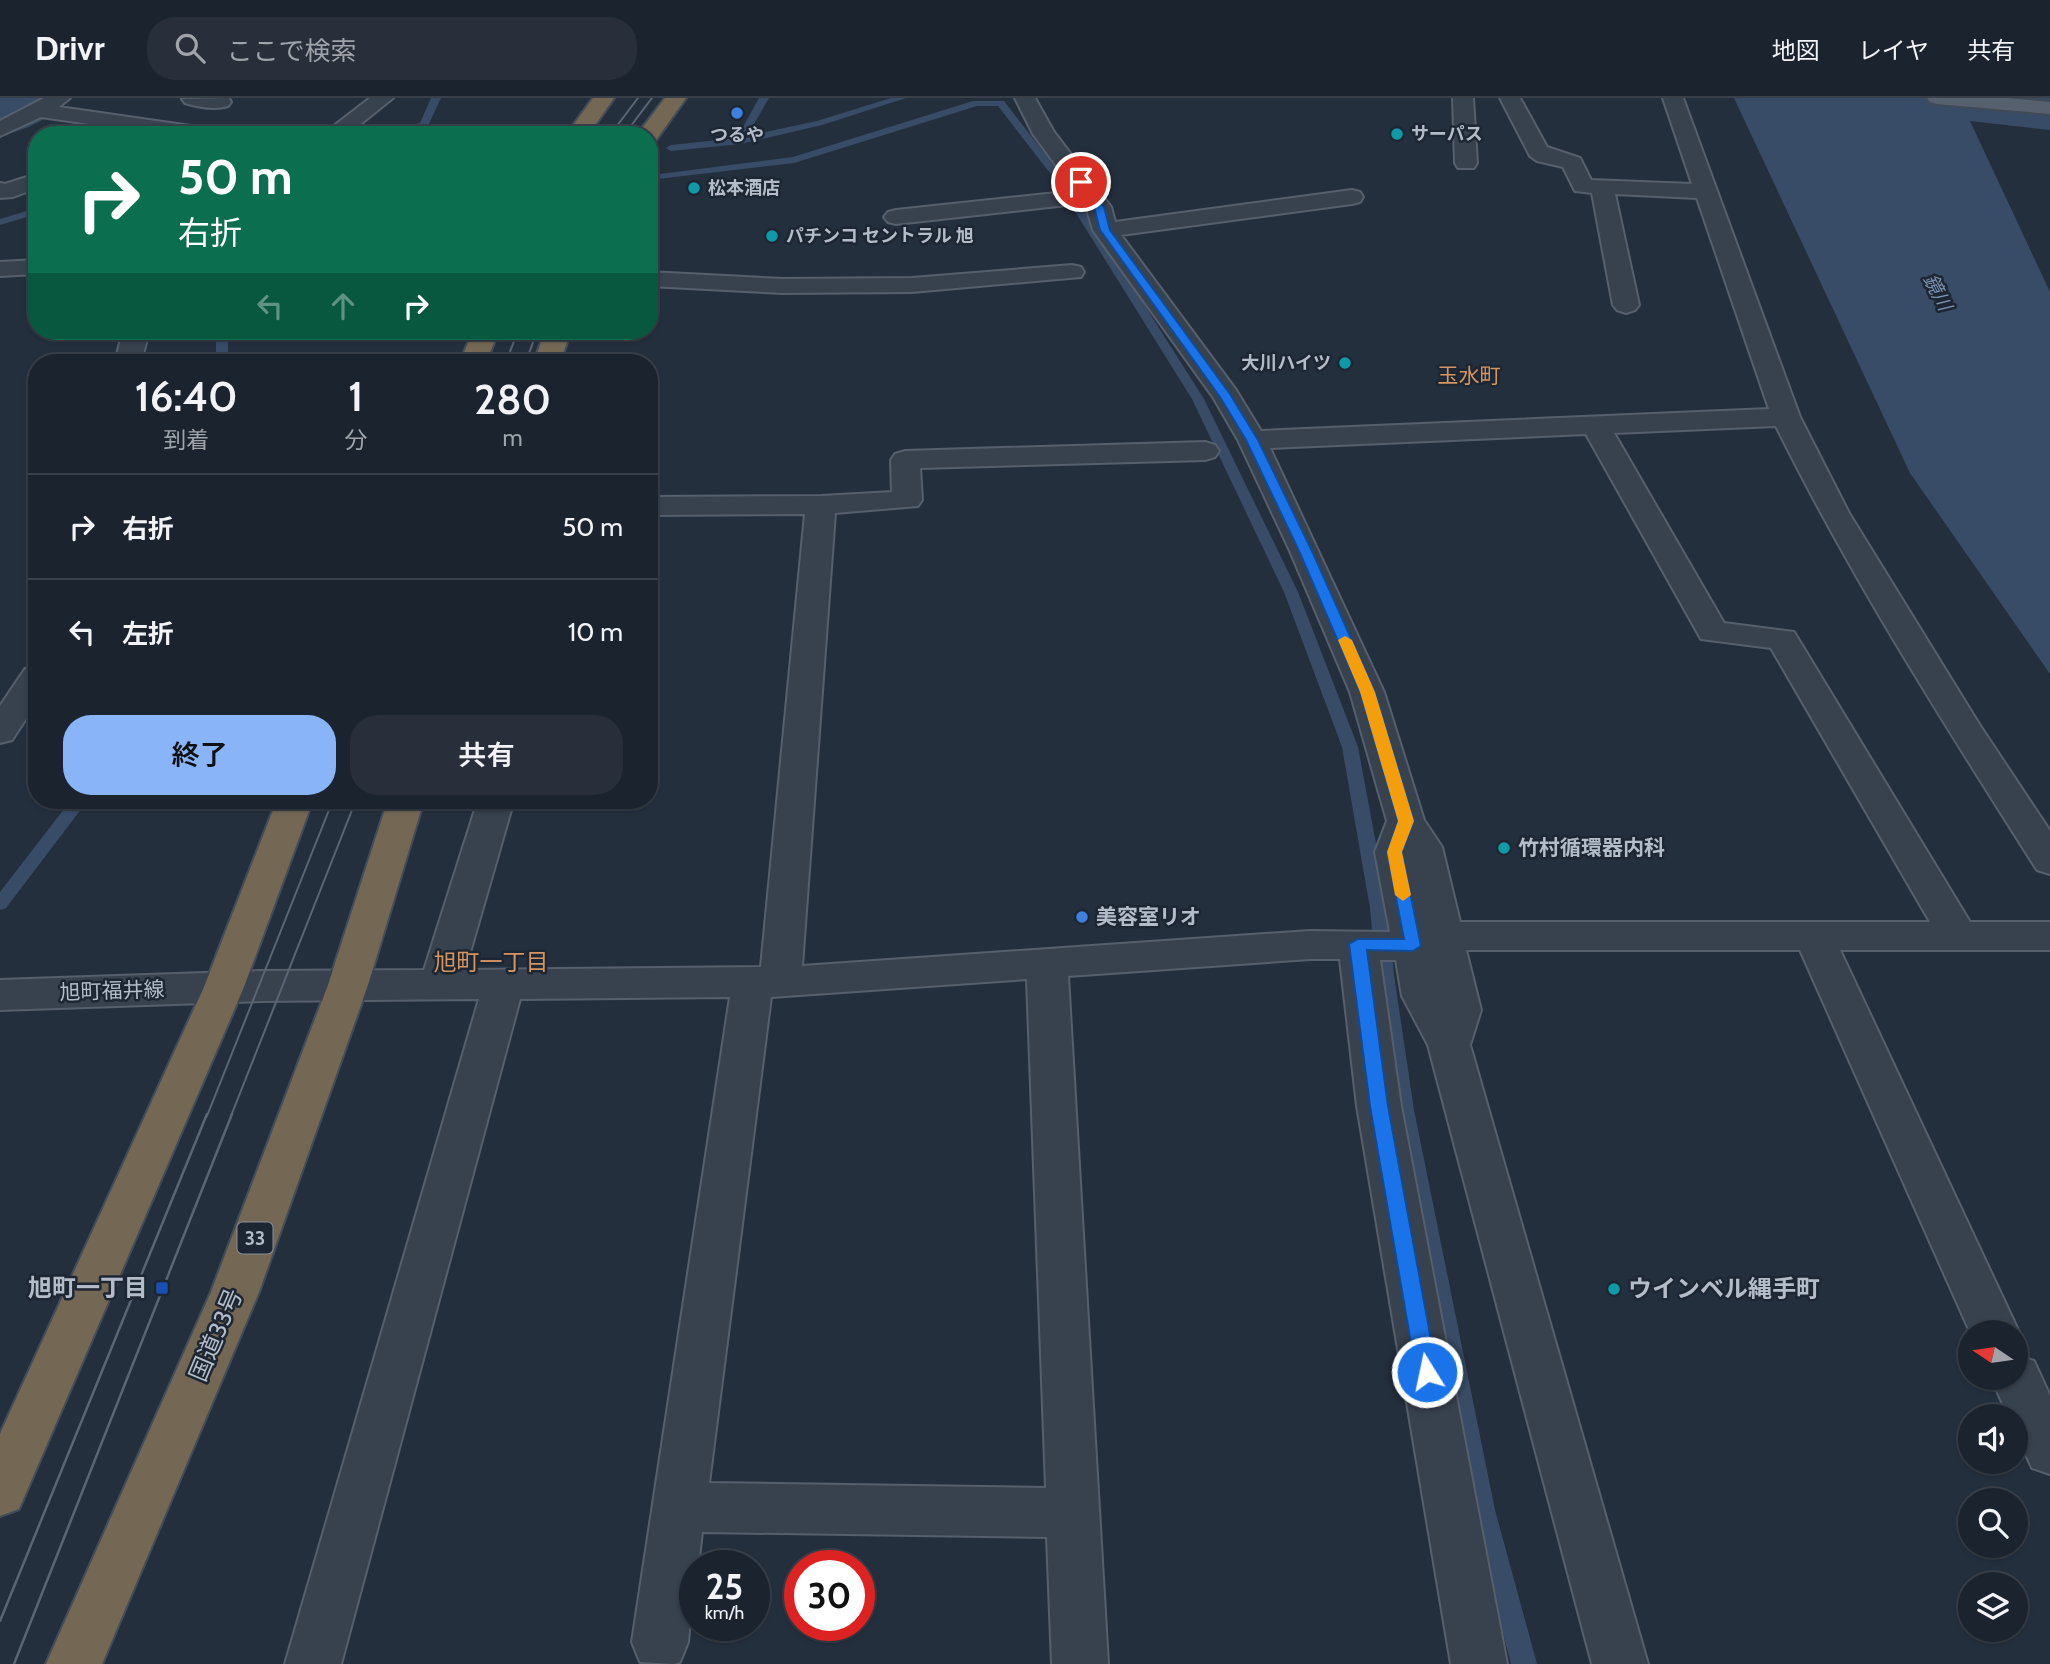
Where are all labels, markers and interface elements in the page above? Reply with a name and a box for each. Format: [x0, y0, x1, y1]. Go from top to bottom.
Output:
search box [147, 17, 637, 80]
text: Drivr [35, 28, 105, 68]
icon: search [171, 29, 209, 67]
text: ここで検索 [227, 35, 357, 67]
text: 地図 [1772, 36, 1820, 65]
text: レイヤ [1858, 36, 1929, 65]
text: 共有 [1967, 36, 2015, 65]
marker: つるや [729, 105, 745, 121]
place label: サーパス [1411, 123, 1483, 145]
place label: つるや [710, 124, 764, 146]
marker: サーパス [1389, 126, 1405, 142]
text: 50 m [178, 147, 293, 206]
pin [1051, 152, 1111, 212]
icon: right [63, 154, 154, 245]
icon: arrive [1062, 163, 1100, 201]
place label: 松本酒店 [708, 177, 780, 199]
marker: 松本酒店 [686, 180, 702, 196]
text: 右折 [178, 213, 242, 252]
place label: パチンコ セントラル 旭 [786, 225, 974, 247]
marker: パチンコ セントラル 旭 [764, 228, 780, 244]
water label: 鏡川 [1918, 270, 1958, 316]
icon: left [251, 287, 289, 325]
icon: ahead [324, 287, 362, 325]
icon: right [397, 287, 435, 325]
place label: 大川ハイツ [1241, 352, 1331, 374]
marker: 大川ハイツ [1337, 355, 1353, 371]
district label: 玉水町 [1438, 363, 1501, 388]
text: 16:40 [135, 370, 237, 422]
text: 1 [348, 370, 363, 422]
text: 280 [474, 373, 551, 425]
text: m [503, 424, 523, 452]
text: 到着 [163, 426, 209, 454]
text: 分 [344, 426, 367, 454]
icon: right [63, 508, 101, 546]
text: 50 m [562, 511, 623, 543]
text: 右折 [122, 513, 174, 545]
icon: left [63, 613, 101, 651]
text: 10 m [568, 616, 623, 648]
text: 左折 [122, 618, 174, 650]
button: 終了 [63, 715, 336, 795]
button: 共有 [350, 715, 623, 795]
place label: 竹村循環器内科 [1518, 835, 1665, 860]
marker: 竹村循環器内科 [1496, 840, 1512, 856]
place label: 美容室リオ [1096, 904, 1201, 929]
marker: 美容室リオ [1074, 909, 1090, 925]
district label: 旭町一丁目 [434, 948, 549, 976]
street label: 旭町福井線 [59, 976, 165, 1005]
road number: 33 [238, 1222, 272, 1254]
place label: 旭町一丁目 [28, 1273, 148, 1302]
place label: ウインベル縄手町 [1628, 1274, 1820, 1303]
marker: 旭町一丁目 [154, 1280, 170, 1296]
marker: ウインベル縄手町 [1606, 1281, 1622, 1297]
street label: 国道33号 [183, 1284, 248, 1386]
north arrow [1958, 1320, 2028, 1390]
map controls [1958, 1320, 2028, 1642]
position arrow [1390, 1335, 1464, 1409]
button: sound [1958, 1404, 2028, 1474]
button: search [1958, 1488, 2028, 1558]
speed limit sign: 30 [784, 1550, 875, 1641]
text: 25 [706, 1565, 743, 1608]
button: layers [1958, 1572, 2028, 1642]
text: km/h [705, 1602, 744, 1624]

